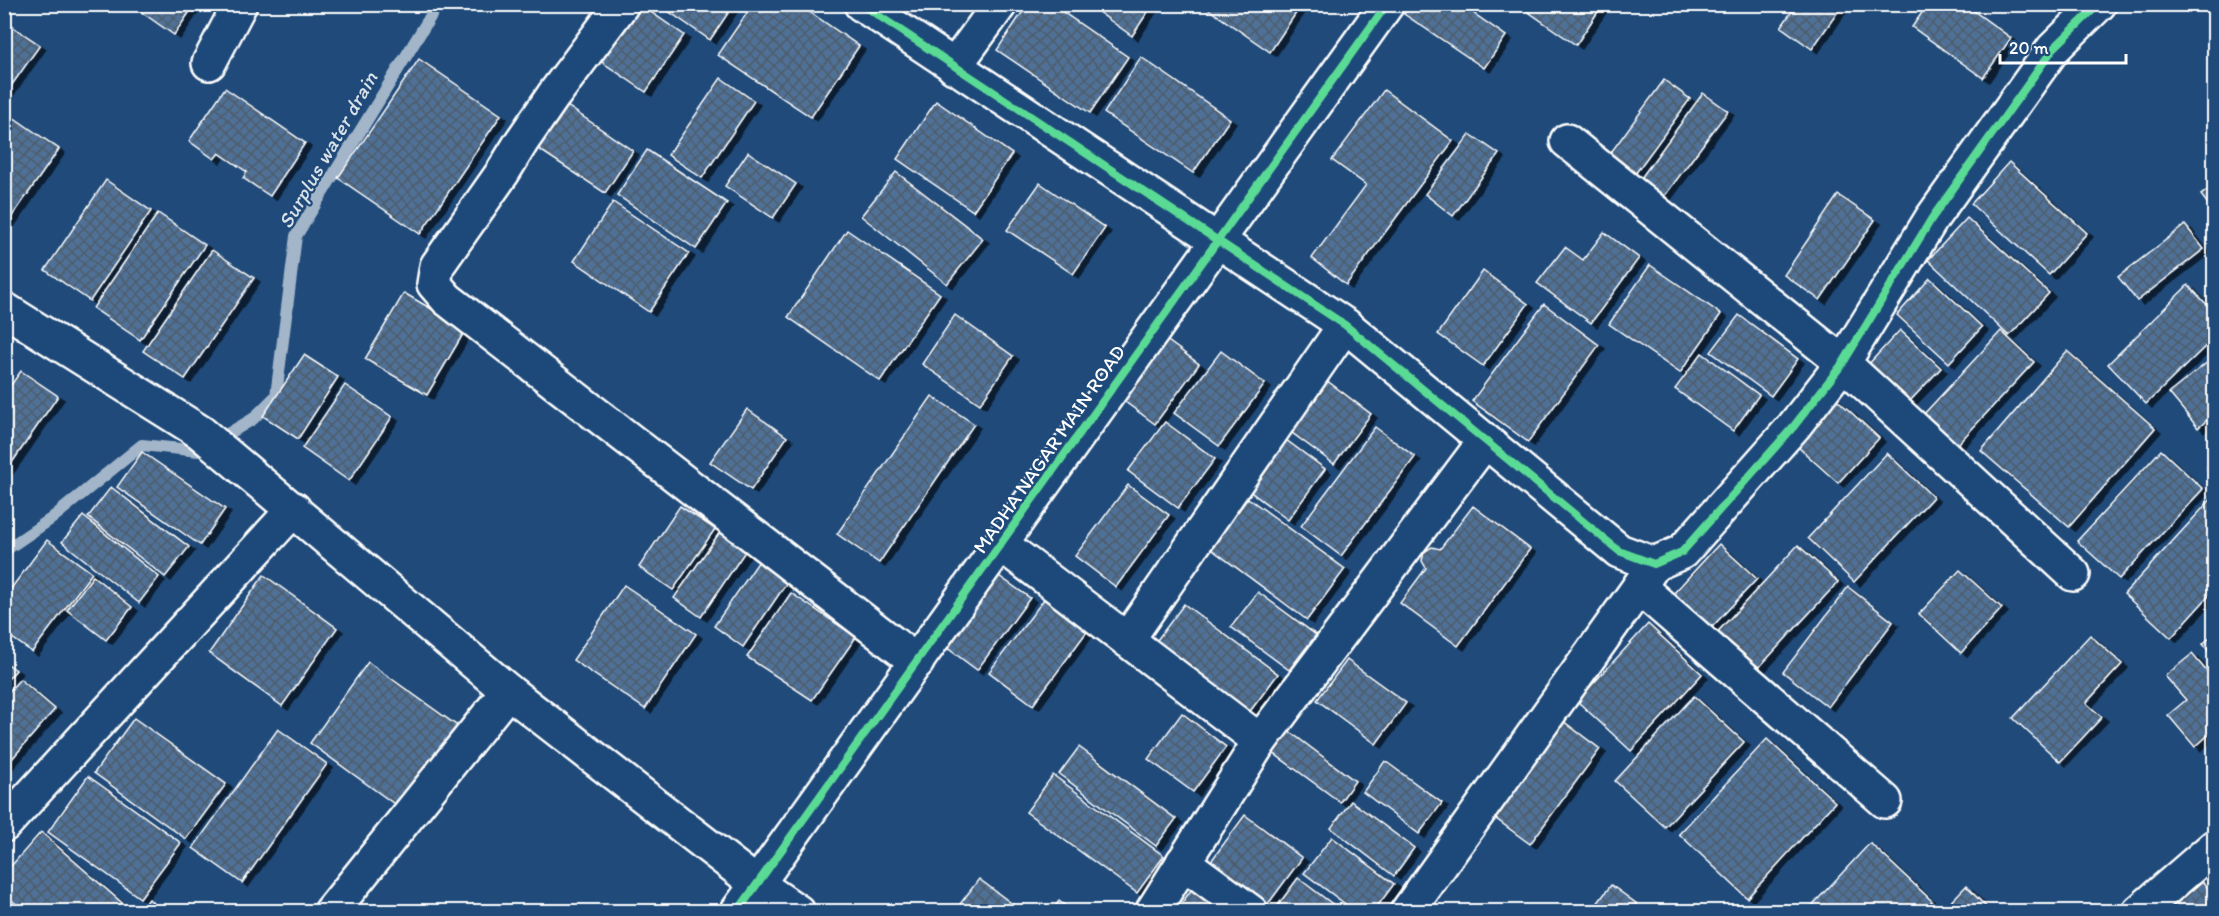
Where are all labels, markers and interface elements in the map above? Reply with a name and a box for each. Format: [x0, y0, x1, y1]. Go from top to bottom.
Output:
scale bar [2000, 27, 2126, 65]
text: 20 m [2009, 37, 2049, 59]
water label: Surplus water drain [273, 67, 383, 233]
street label: MADHA NAGAR MAIN ROAD [968, 340, 1130, 558]

